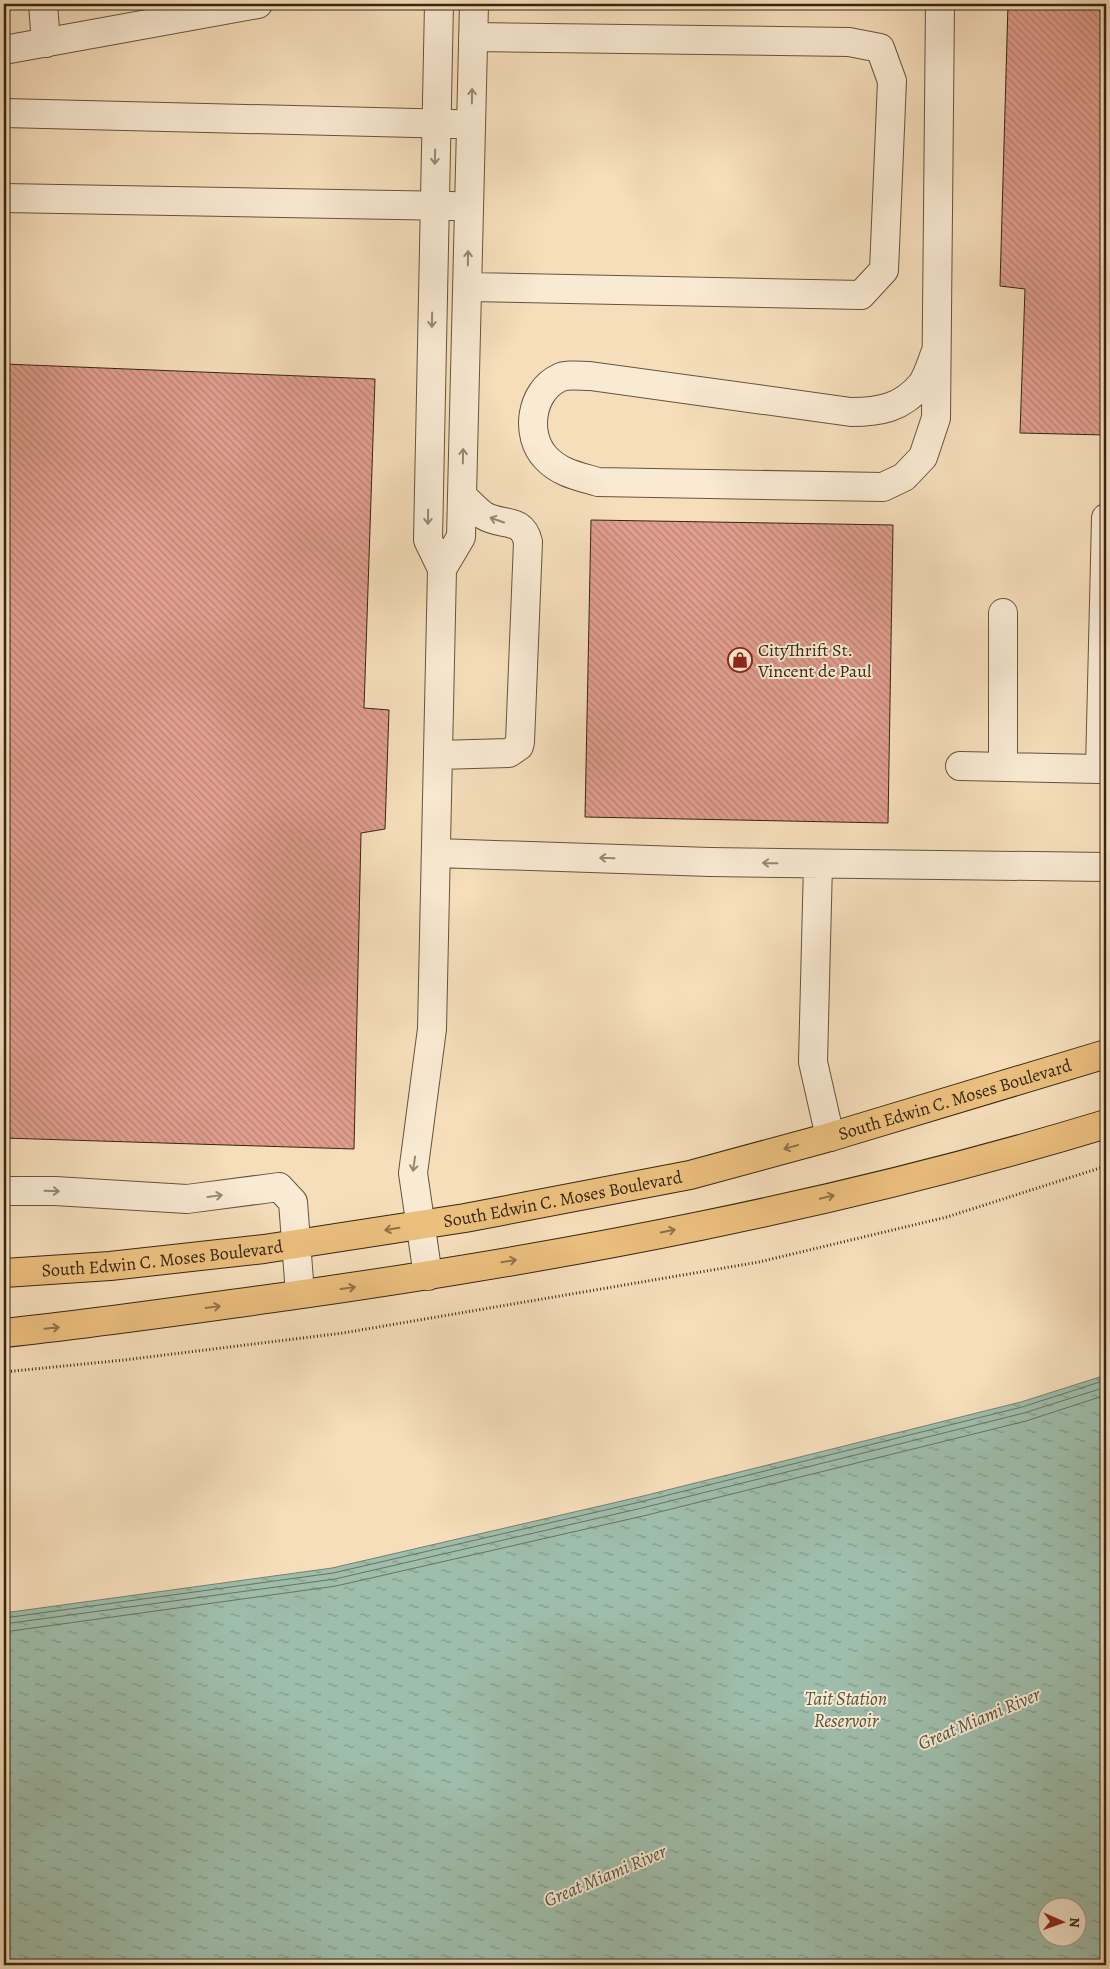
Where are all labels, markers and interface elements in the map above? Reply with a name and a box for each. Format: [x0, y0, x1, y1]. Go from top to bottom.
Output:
one-way arrow [467, 88, 477, 104]
one-way arrow [430, 149, 440, 165]
one-way arrow [463, 251, 473, 267]
one-way arrow [427, 312, 437, 328]
one-way arrow [459, 448, 468, 464]
one-way arrow [424, 509, 433, 525]
one-way arrow [489, 515, 505, 524]
place label: CityThrift St. Vincent de Paul [757, 638, 872, 683]
shop icon: CityThrift St. Vincent de Paul [727, 647, 753, 673]
one-way arrow [600, 853, 616, 863]
one-way arrow [762, 859, 778, 868]
street label: South Edwin C. Moses Boulevard [835, 1053, 1075, 1146]
one-way arrow [783, 1143, 799, 1153]
one-way arrow [409, 1156, 419, 1172]
street label: South Edwin C. Moses Boulevard [442, 1165, 684, 1233]
one-way arrow [44, 1186, 60, 1196]
one-way arrow [206, 1190, 222, 1200]
one-way arrow [819, 1192, 835, 1201]
one-way arrow [385, 1225, 401, 1235]
one-way arrow [660, 1226, 676, 1235]
street label: South Edwin C. Moses Boulevard [41, 1234, 285, 1282]
one-way arrow [500, 1256, 516, 1266]
one-way arrow [340, 1283, 356, 1293]
one-way arrow [205, 1301, 221, 1311]
one-way arrow [44, 1323, 60, 1333]
water label: Great Miami River [914, 1681, 1046, 1756]
water label: Tait Station Reservoir [805, 1686, 887, 1734]
water label: Great Miami River [540, 1838, 672, 1913]
north arrow [1038, 1896, 1088, 1946]
text: N [1065, 1917, 1084, 1928]

